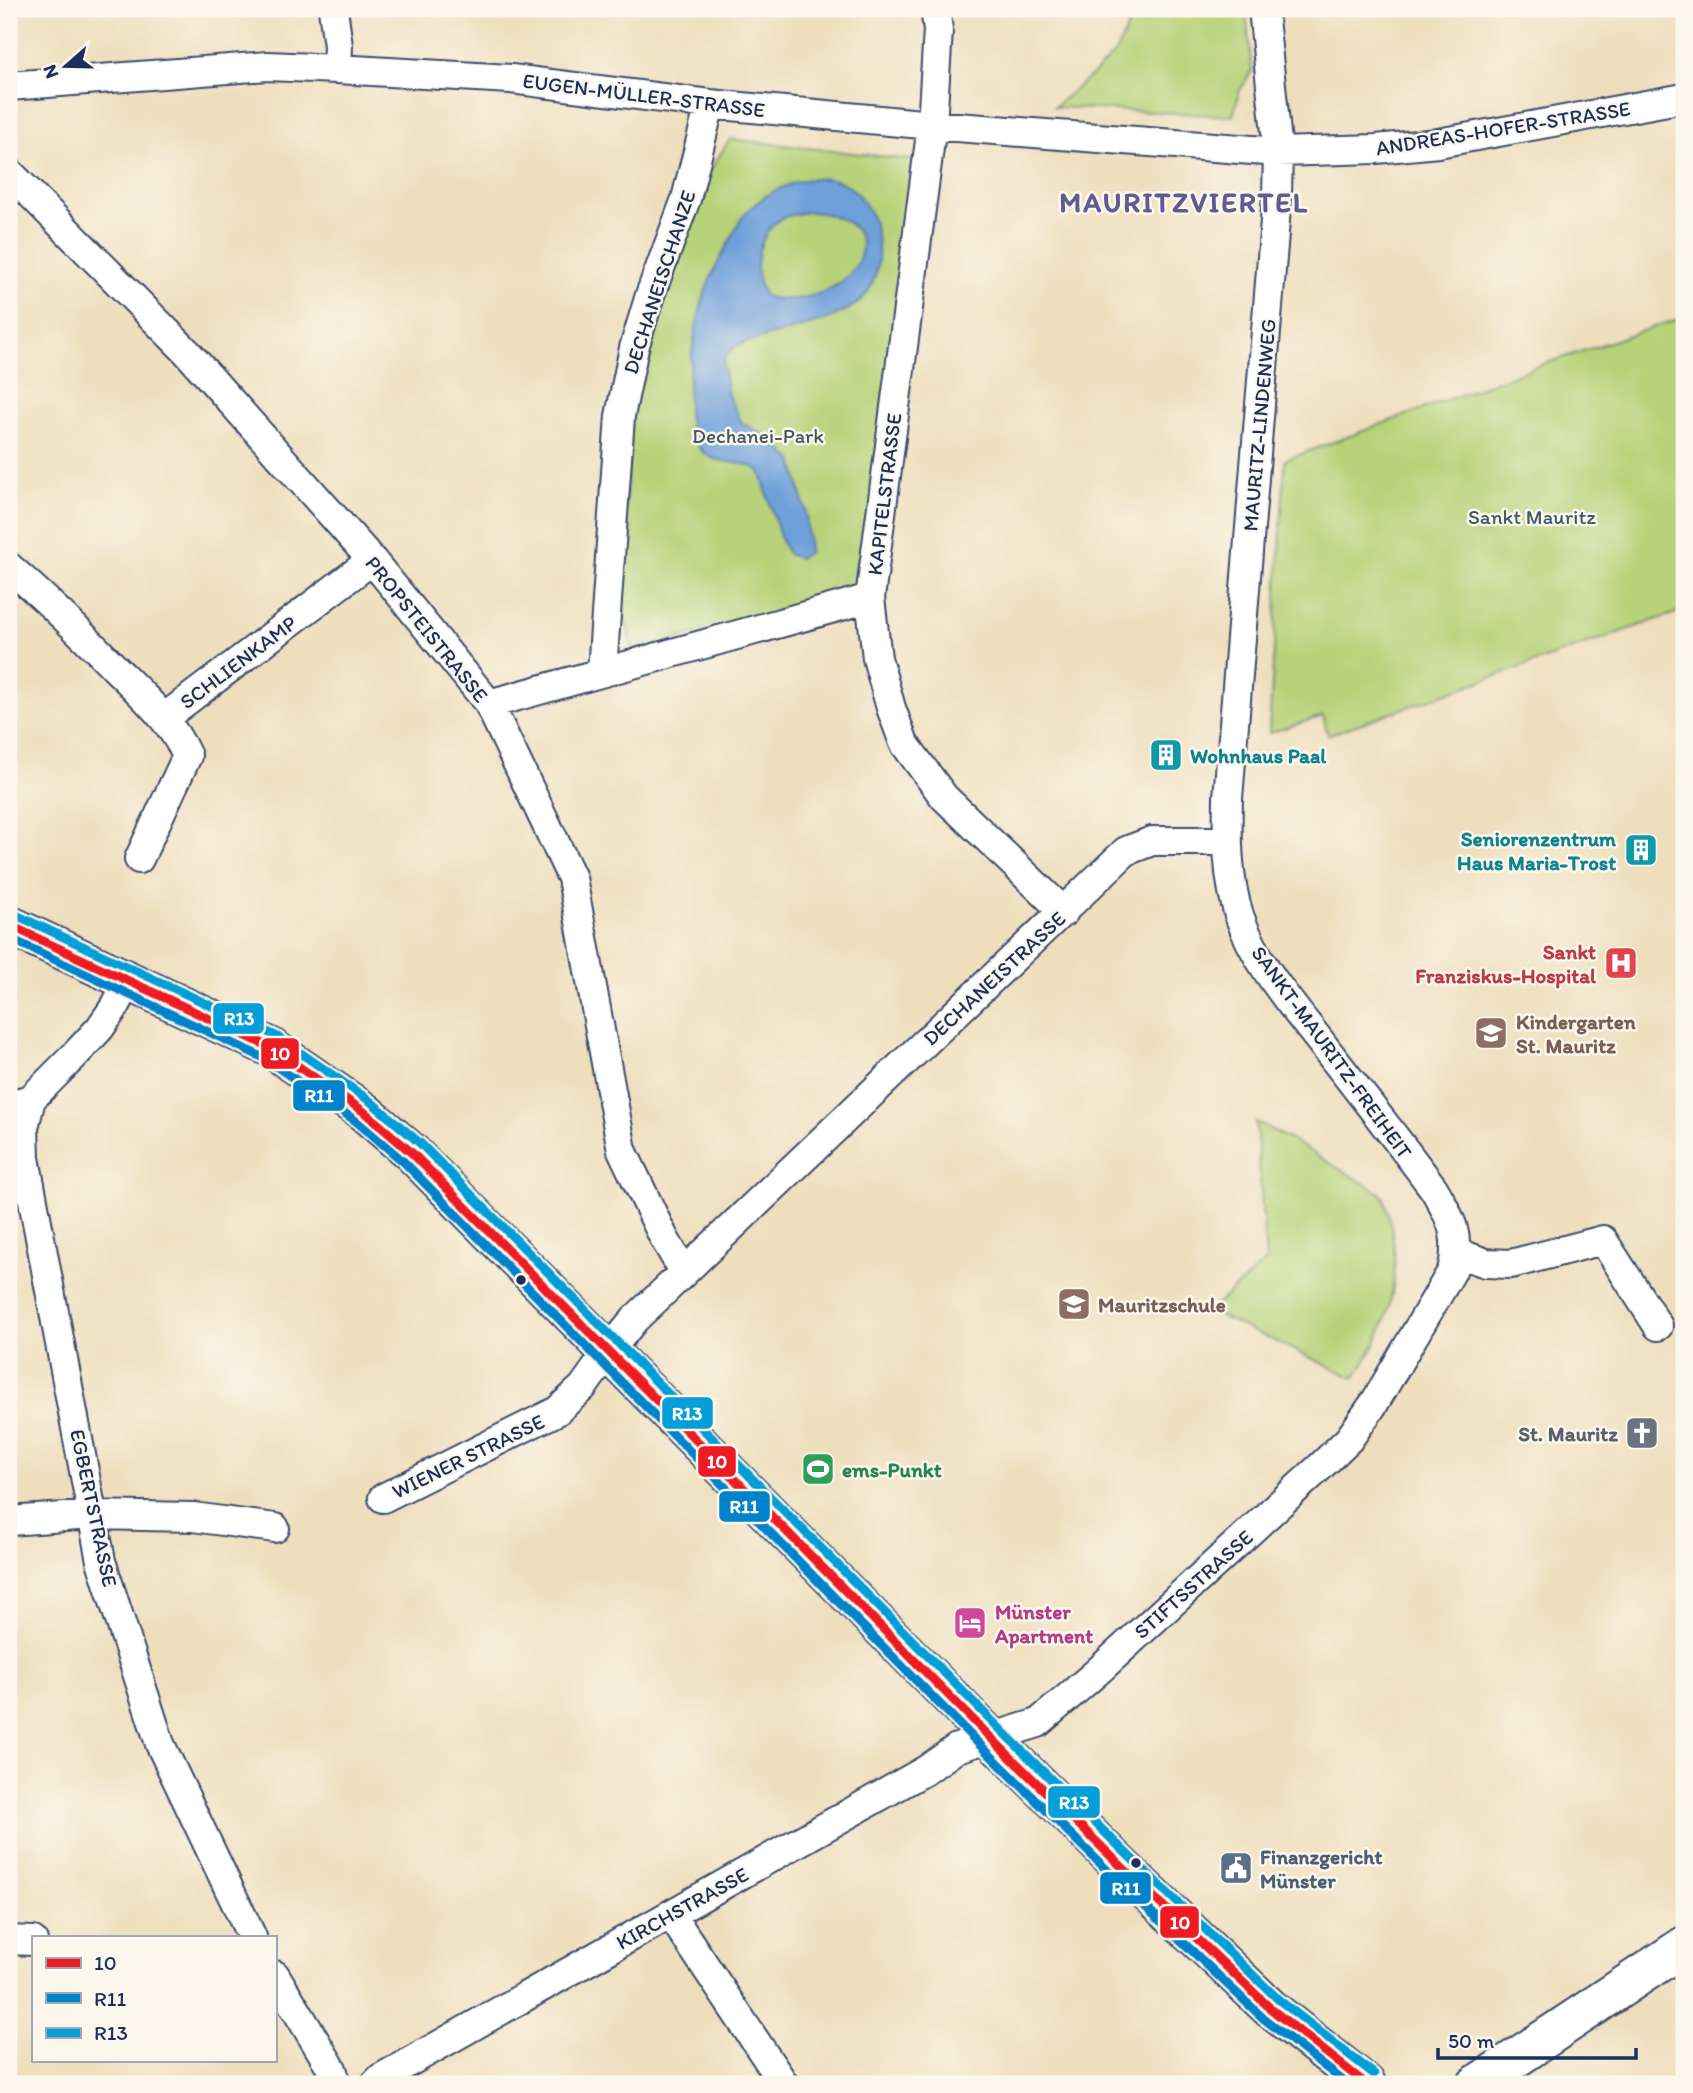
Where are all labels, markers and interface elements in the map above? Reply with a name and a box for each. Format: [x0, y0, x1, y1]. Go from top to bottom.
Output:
north arrow [32, 32, 102, 102]
text: N [37, 62, 63, 82]
street label: EUGEN-MÜLLER-STRASSE [521, 68, 767, 122]
street label: ANDREAS-HOFER-STRASSE [1374, 96, 1632, 160]
district label: MAURITZVIERTEL [1059, 185, 1309, 219]
street label: DECHANEISCHANZE [617, 187, 701, 377]
street label: MAURITZ-LINDENWEG [1237, 318, 1281, 532]
street label: KAPITELSTRASSE [862, 411, 906, 577]
park label: Dechanei-Park [692, 423, 824, 448]
park label: Sankt Mauritz [1468, 504, 1596, 529]
street label: PROPSTEISTRASSE [360, 551, 494, 707]
street label: SCHLIENKAMP [175, 610, 301, 714]
building icon: Wohnhaus Paal [1147, 736, 1185, 774]
place label: Wohnhaus Paal [1190, 743, 1327, 768]
place label: Seniorenzentrum Haus Maria-Trost [1457, 826, 1617, 875]
building icon: Seniorenzentrum Haus Maria-Trost [1622, 831, 1660, 869]
street label: DECHANEISTRASSE [918, 906, 1070, 1050]
place label: Sankt Franziskus-Hospital [1415, 939, 1597, 989]
street label: SANKT-MAURITZ-FREIHEIT [1246, 941, 1418, 1163]
hospital icon: Sankt Franziskus-Hospital [1602, 944, 1640, 982]
line badge: R13 [212, 1002, 265, 1035]
text: R13 [224, 1007, 254, 1030]
place label: Kindergarten St. Mauritz [1516, 1009, 1636, 1058]
school or university icon: Kindergarten St. Mauritz [1472, 1014, 1510, 1052]
line badge: 10 [260, 1037, 300, 1070]
text: 10 [270, 1042, 291, 1065]
line badge: R11 [292, 1079, 346, 1112]
text: R11 [304, 1084, 334, 1107]
unlabelled marker [514, 1273, 528, 1287]
school or university icon: Mauritzschule [1055, 1285, 1093, 1323]
place label: Mauritzschule [1098, 1292, 1226, 1317]
line badge: R13 [661, 1396, 714, 1430]
text: R13 [672, 1402, 702, 1425]
street label: WIENER STRASSE [388, 1408, 548, 1504]
church icon: St. Mauritz [1623, 1414, 1661, 1452]
place label: St. Mauritz [1518, 1421, 1618, 1446]
street label: EGBERTSTRASSE [65, 1427, 123, 1589]
line badge: 10 [697, 1445, 737, 1478]
text: 10 [707, 1450, 728, 1473]
sports icon: ems-Punkt [799, 1450, 837, 1488]
place label: ems-Punkt [842, 1457, 942, 1482]
line badge: R11 [718, 1490, 771, 1523]
text: R11 [729, 1495, 759, 1518]
street label: STIFTSSTRASSE [1128, 1524, 1258, 1644]
place label: Münster Apartment [994, 1599, 1093, 1649]
hotel icon: Münster Apartment [951, 1604, 989, 1642]
line badge: R13 [1047, 1785, 1101, 1819]
text: R13 [1059, 1791, 1089, 1814]
place label: Finanzgericht Münster [1260, 1844, 1383, 1893]
public building icon: Finanzgericht Münster [1217, 1849, 1255, 1887]
unlabelled marker [1129, 1856, 1143, 1870]
street label: KIRCHSTRASSE [611, 1861, 753, 1955]
line badge: R11 [1099, 1871, 1152, 1905]
text: R11 [1111, 1877, 1141, 1900]
line badge: 10 [1159, 1905, 1200, 1939]
text: 10 [1170, 1911, 1191, 1934]
legend [32, 1936, 276, 2062]
text: 10 [94, 1950, 117, 1975]
text: R11 [94, 1986, 126, 2011]
scale bar [1438, 2016, 1635, 2060]
text: R13 [94, 2020, 128, 2045]
text: 50 m [1448, 2028, 1495, 2053]

